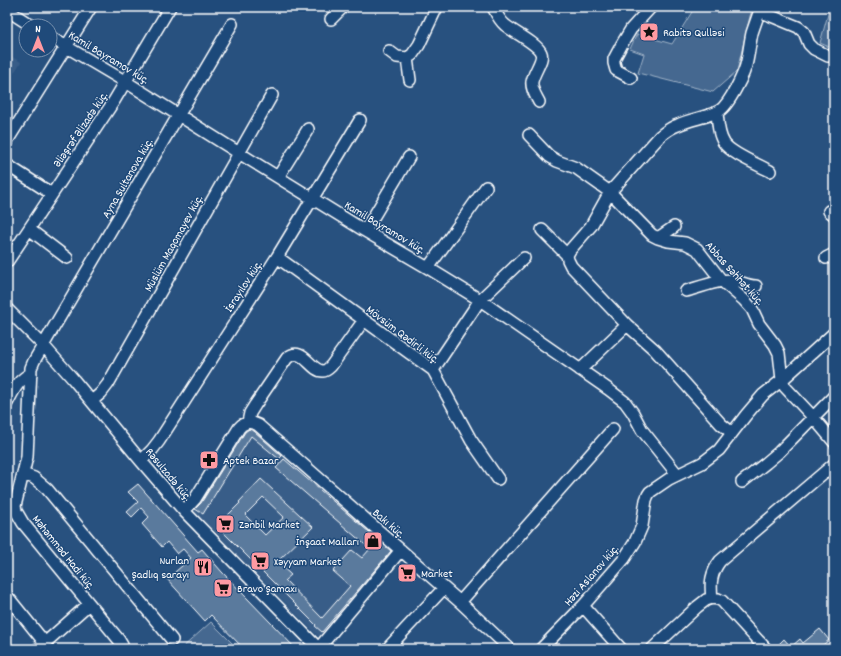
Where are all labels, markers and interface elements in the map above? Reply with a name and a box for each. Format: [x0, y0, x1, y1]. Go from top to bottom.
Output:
north arrow [18, 18, 58, 58]
place icon: Rabitə Qulləsi [638, 21, 660, 43]
text: N [35, 22, 41, 38]
place label: Rabitə Qulləsi [663, 25, 724, 42]
street label: Kamil Bayramov küç. [65, 27, 152, 89]
street label: Əliəşrəf Əlizadə küç. [50, 89, 113, 171]
street label: Ayna Sultanova küç. [98, 136, 158, 222]
street label: Müslüm Maqomayev küç. [141, 192, 208, 295]
street label: Kamil Bayramov küç. [341, 197, 428, 259]
street label: Abbas Səhhət küç. [700, 238, 767, 310]
street label: İsrayılov küç. [221, 258, 267, 316]
street label: Mövsüm Qədirli küç. [362, 302, 442, 368]
street label: Rəsulzadə küç. [141, 445, 195, 505]
pharmacy icon: Aptek Bazar [198, 449, 220, 471]
place label: Aptek Bazar [223, 453, 279, 470]
street label: Bakı küç. [368, 505, 408, 543]
street label: Məhəmməd Hadi küç. [27, 512, 98, 594]
supermarket icon: Zənbil Market [214, 513, 236, 535]
place label: Zənbil Market [239, 517, 300, 534]
shop icon: İnşaat Malları [362, 530, 384, 552]
place label: İnşaat Malları [296, 534, 359, 551]
street label: Həzi Aslanov küç. [561, 542, 624, 610]
supermarket icon: Xəyyam Market [249, 550, 271, 572]
place label: Nurlan Şadlıq sarayı [132, 553, 189, 584]
place label: Xəyyam Market [274, 554, 342, 571]
restaurant icon: Nurlan Şadlıq sarayı [192, 556, 214, 578]
supermarket icon: Market [396, 562, 418, 584]
place label: Market [421, 566, 453, 583]
supermarket icon: Bravo Şamaxı [212, 577, 234, 599]
place label: Bravo Şamaxı [237, 581, 297, 598]

